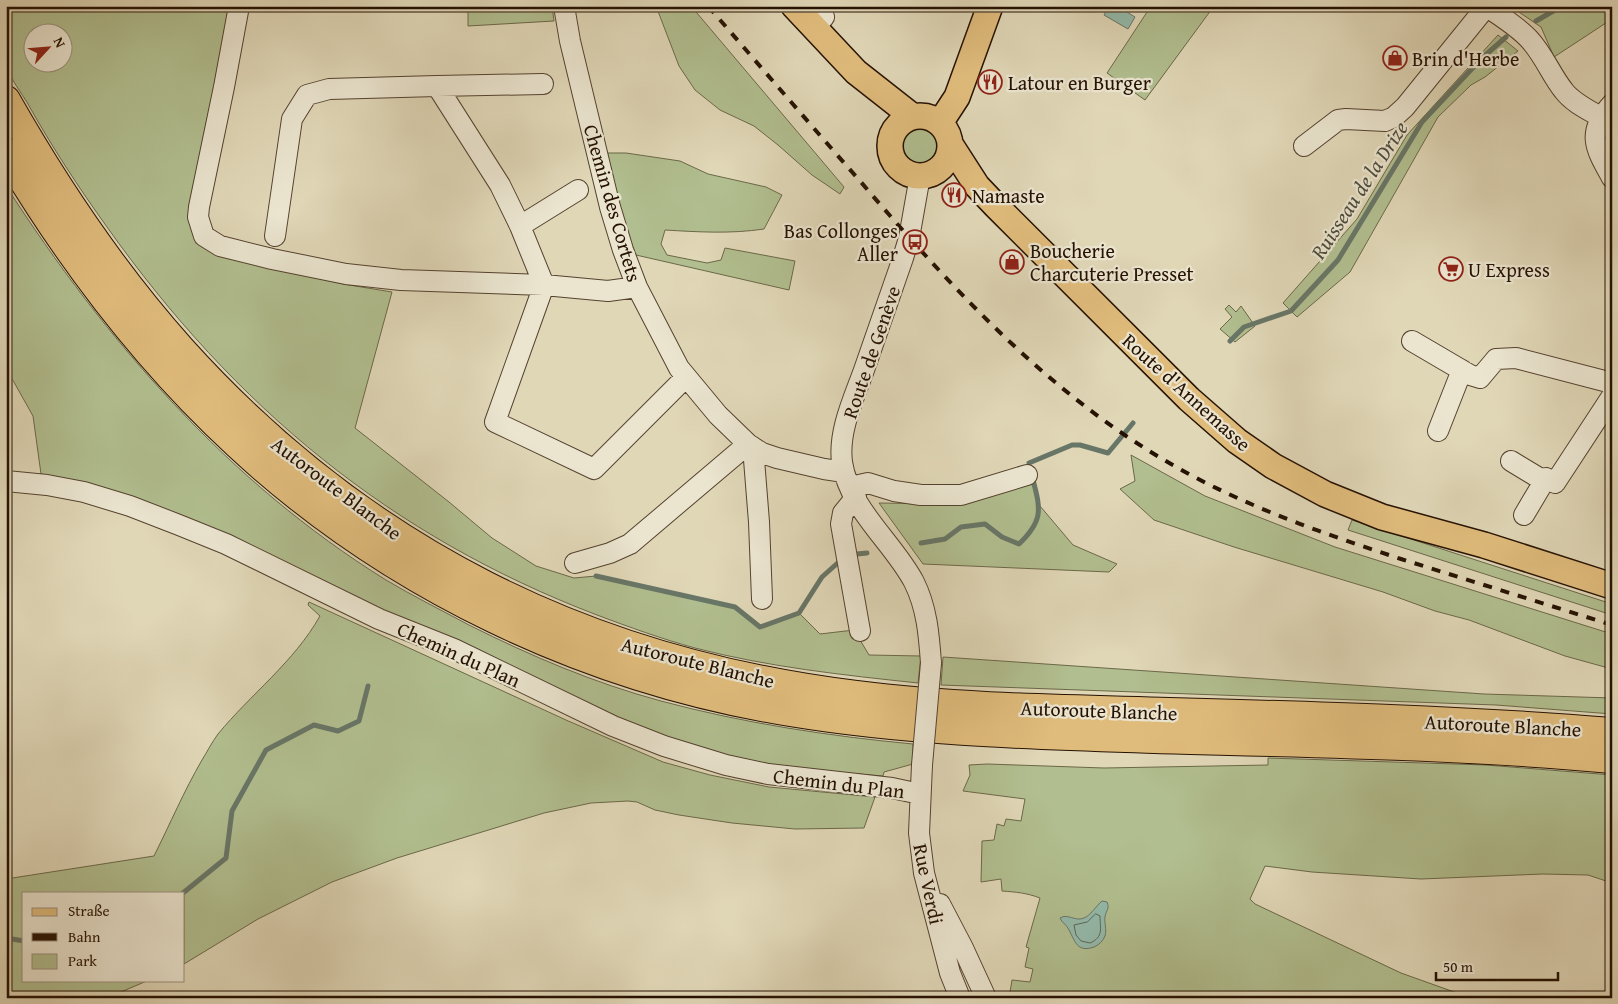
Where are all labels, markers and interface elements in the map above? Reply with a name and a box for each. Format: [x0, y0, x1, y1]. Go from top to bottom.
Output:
north arrow [22, 22, 72, 72]
text: N [49, 34, 71, 51]
place label: Brin d'Herbe [1412, 44, 1519, 73]
shop icon: Brin d'Herbe [1382, 45, 1408, 71]
place label: Latour en Burger [1008, 68, 1151, 97]
restaurant icon: Latour en Burger [977, 69, 1003, 95]
water label: Ruisseau de la Drize [1302, 115, 1415, 266]
street label: Chemin des Cortets [577, 121, 649, 285]
place label: Namaste [972, 181, 1045, 210]
restaurant icon: Namaste [941, 182, 967, 208]
place label: Bas Collonges Aller [784, 216, 898, 268]
bus stop icon: Bas Collonges Aller [902, 229, 928, 255]
place label: Boucherie Charcuterie Presset [1030, 236, 1194, 288]
shop icon: Boucherie Charcuterie Presset [999, 249, 1025, 275]
place label: U Express [1468, 255, 1550, 284]
supermarket icon: U Express [1438, 256, 1464, 282]
street label: Route de Genève [835, 282, 907, 422]
street label: Route d'Annemasse [1116, 326, 1258, 458]
street label: Autoroute Blanche [266, 429, 408, 547]
street label: Chemin du Plan [393, 614, 525, 694]
street label: Autoroute Blanche [618, 629, 778, 695]
street label: Autoroute Blanche [1020, 693, 1178, 727]
street label: Autoroute Blanche [1424, 706, 1582, 744]
street label: Chemin du Plan [772, 761, 906, 805]
street label: Rue Verdi [906, 841, 952, 927]
legend [22, 892, 185, 982]
text: Straße [68, 900, 110, 921]
text: Bahn [68, 926, 101, 947]
scale bar [1436, 949, 1558, 981]
text: Park [68, 950, 97, 971]
text: 50 m [1443, 956, 1474, 977]

